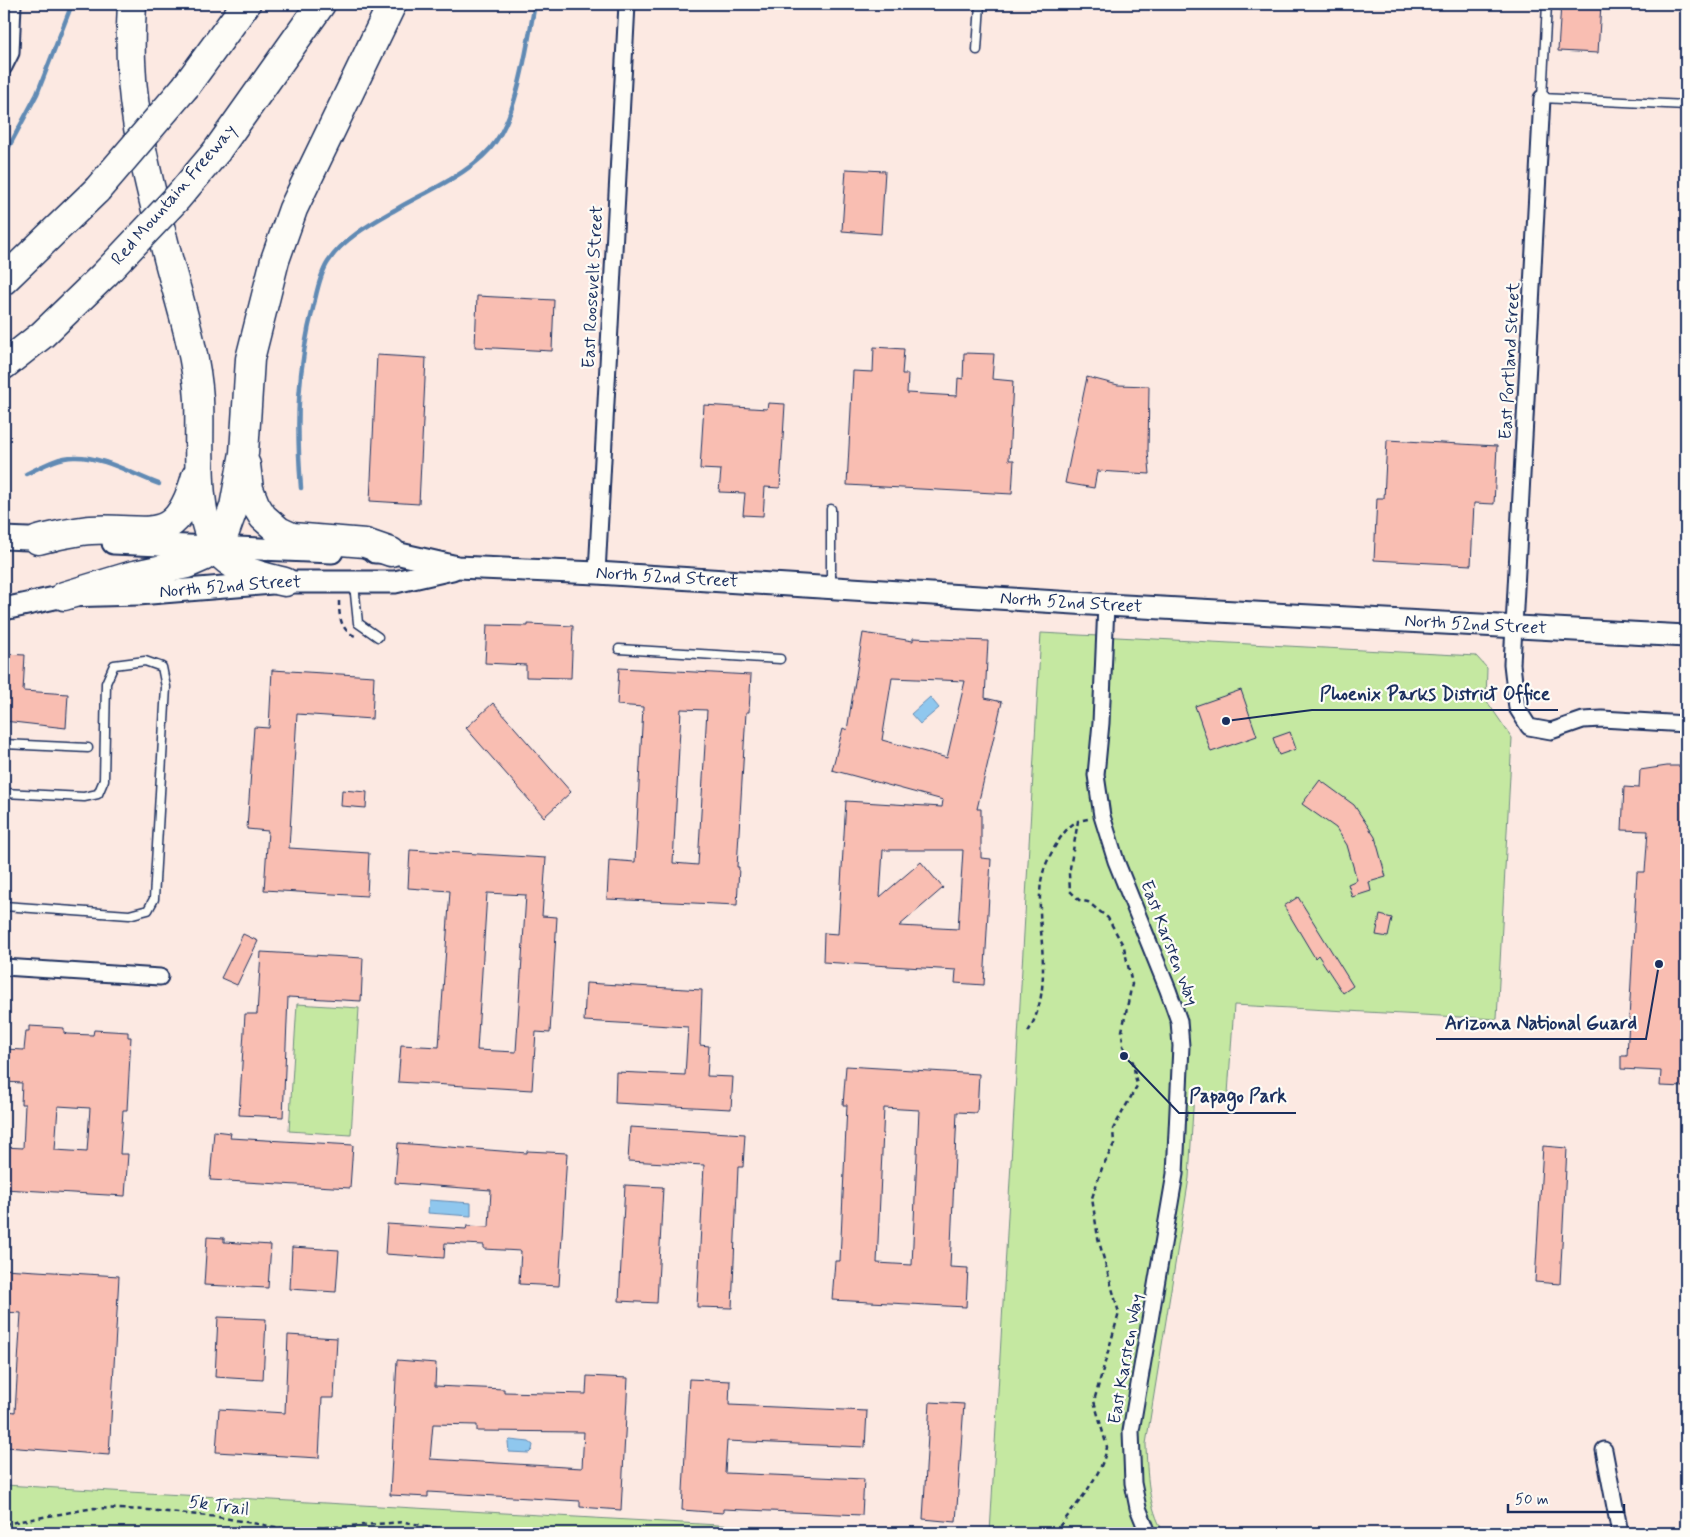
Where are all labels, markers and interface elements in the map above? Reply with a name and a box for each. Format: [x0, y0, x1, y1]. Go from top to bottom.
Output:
street label: Red Mountain Freeway [106, 119, 242, 271]
street label: East Roosevelt Street [577, 205, 609, 369]
street label: East Portland Street [1494, 281, 1526, 440]
street label: North 52nd Street [595, 561, 739, 594]
street label: North 52nd Street [158, 570, 301, 604]
street label: North 52nd Street [999, 586, 1143, 619]
street label: North 52nd Street [1404, 609, 1547, 641]
callout: Phoenix Parks District Office [1312, 676, 1558, 710]
text: Phoenix Parks District Office [1320, 682, 1551, 707]
street label: East Karsten Way [1134, 877, 1204, 1009]
callout: Arizona National Guard [1436, 1005, 1646, 1039]
text: Arizona National Guard [1445, 1011, 1637, 1036]
callout: Papago Park [1179, 1079, 1296, 1113]
text: Papago Park [1189, 1084, 1287, 1112]
street label: East Karsten Way [1103, 1292, 1149, 1426]
scale bar [1508, 1482, 1624, 1514]
street label: 5k Trail [187, 1490, 251, 1522]
text: 50 m [1515, 1490, 1549, 1510]

